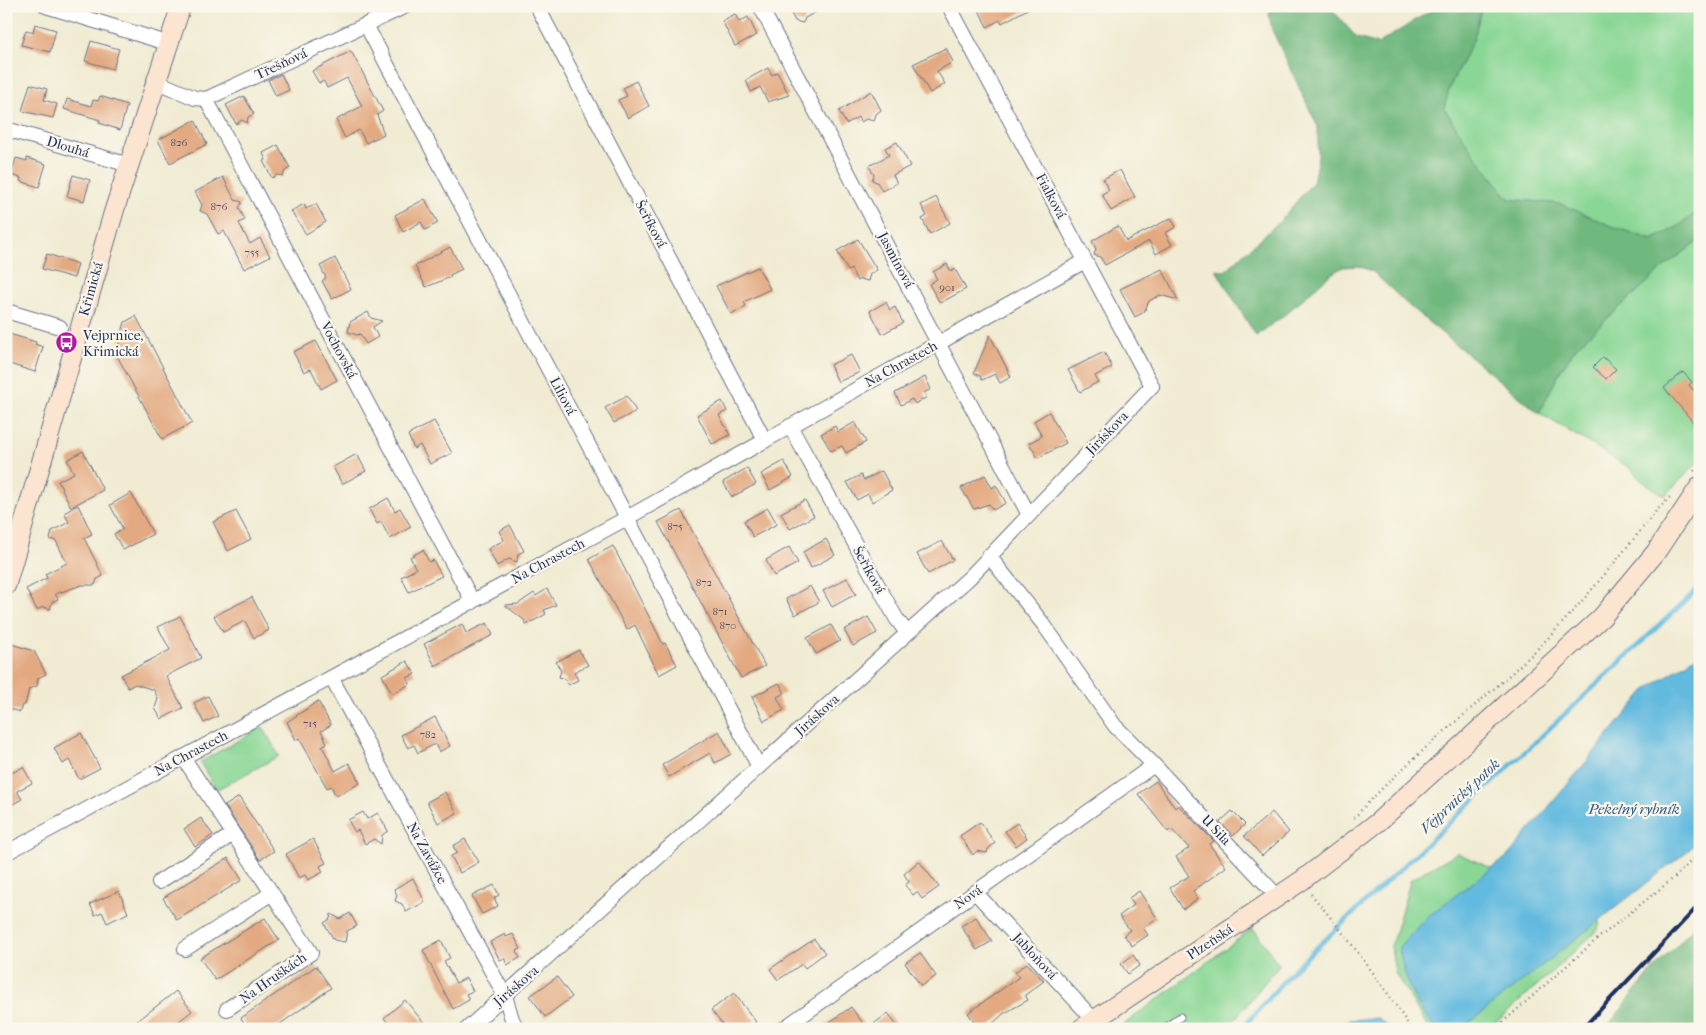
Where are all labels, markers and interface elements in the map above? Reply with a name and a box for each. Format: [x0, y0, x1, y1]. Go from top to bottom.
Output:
street label: Třešňová [252, 44, 310, 83]
street label: Dlouhá [45, 132, 92, 162]
house number: 826 [170, 136, 188, 149]
street label: Fialková [1032, 170, 1070, 222]
street label: Šeříková [631, 197, 672, 251]
house number: 876 [211, 200, 227, 213]
street label: Jasmínová [874, 228, 918, 291]
house number: 755 [245, 246, 260, 259]
street label: Křimická [75, 259, 107, 318]
house number: 901 [939, 281, 955, 294]
street label: Vochovská [316, 318, 361, 382]
place label: Vejprnice, Křimická [82, 327, 144, 360]
bus stop icon: Vejprnice, Křimická [55, 331, 79, 355]
street label: Na Chrastech [862, 337, 940, 391]
street label: Liliová [546, 374, 580, 418]
street label: Jiráskova [1081, 407, 1132, 459]
house number: 875 [667, 520, 683, 533]
street label: Na Chrastech [508, 535, 588, 587]
street label: Šeříková [849, 543, 890, 597]
house number: 872 [696, 576, 713, 589]
house number: 871 [713, 605, 727, 618]
house number: 870 [720, 619, 736, 632]
street label: Jiráskova [791, 690, 843, 740]
house number: 715 [303, 717, 317, 730]
street label: Na Chrastech [151, 727, 231, 779]
house number: 782 [420, 728, 437, 741]
water label: Vejprnický potok [1417, 754, 1504, 837]
water label: Pekelný rybník [1587, 800, 1680, 818]
street label: U Sila [1198, 811, 1235, 849]
street label: Na Zavážce [403, 819, 451, 887]
street label: Nová [951, 881, 986, 913]
street label: Plzeňská [1184, 920, 1237, 964]
street label: Jabloňová [1008, 928, 1061, 983]
street label: Na Hruškách [236, 949, 310, 1007]
street label: Jiráskova [489, 962, 542, 1011]

